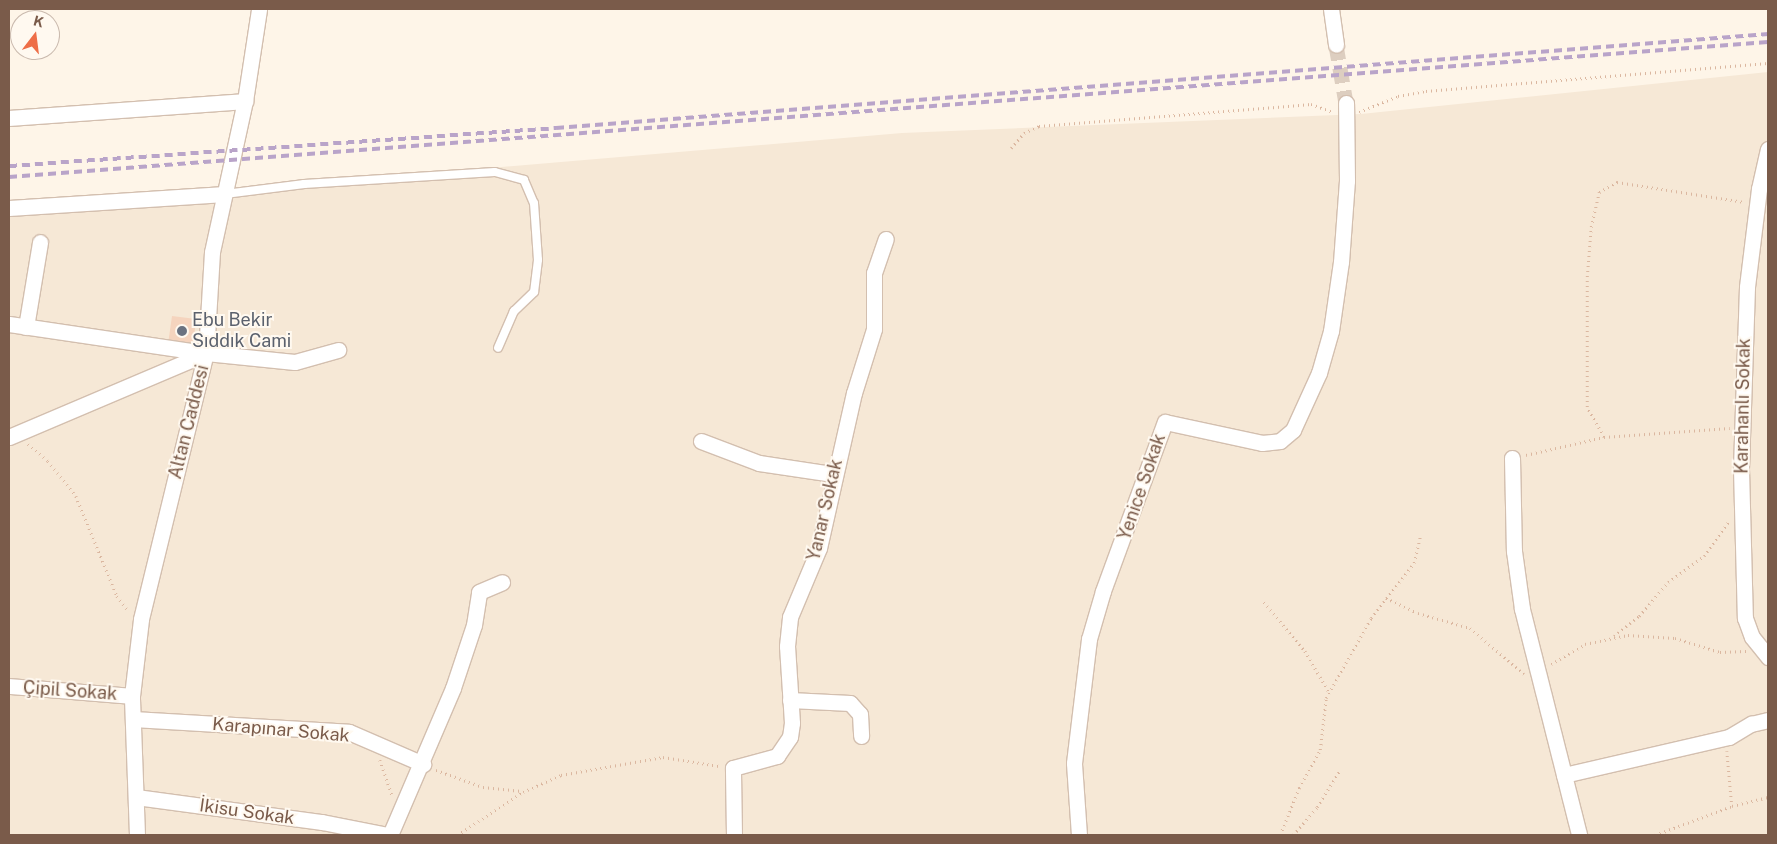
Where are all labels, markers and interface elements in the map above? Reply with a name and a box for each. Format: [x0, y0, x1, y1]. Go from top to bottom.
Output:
north arrow [10, 10, 60, 60]
text: K [32, 12, 46, 31]
place label: Ebu Bekir Sıddık Cami [192, 310, 291, 352]
marker: Ebu Bekir Sıddık Cami [176, 325, 188, 337]
street label: Karahanlı Sokak [1731, 338, 1755, 474]
street label: Altan Caddesi [164, 363, 214, 481]
street label: Yenice Sokak [1114, 431, 1170, 543]
street label: Yanar Sokak [803, 457, 847, 563]
street label: Çipil Sokak [22, 677, 118, 705]
street label: Karapınar Sokak [211, 713, 351, 747]
street label: İkisu Sokak [198, 795, 296, 829]

